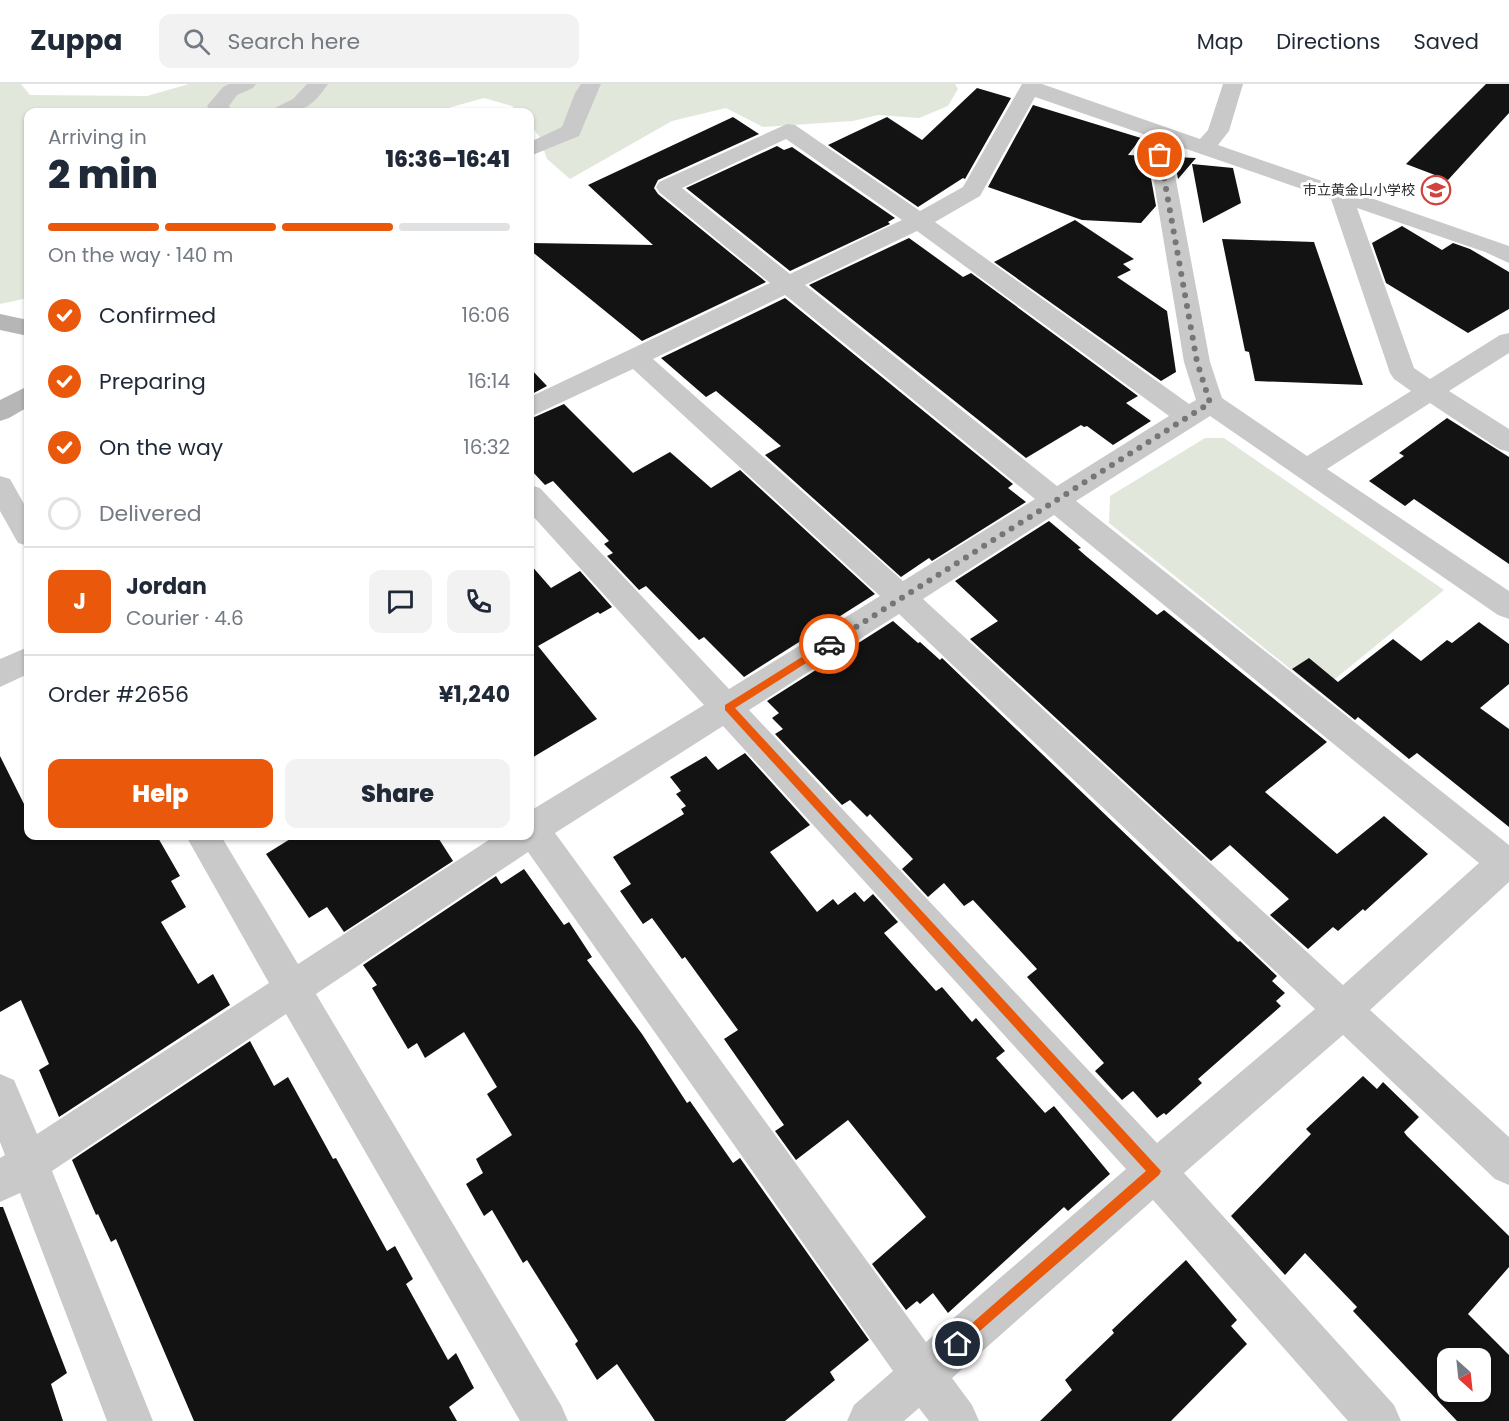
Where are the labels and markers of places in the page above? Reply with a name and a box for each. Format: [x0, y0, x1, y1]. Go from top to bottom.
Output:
pin [1134, 129, 1185, 180]
school or university icon: 市立黄金山小学校 [1420, 174, 1452, 206]
place label: 市立黄金山小学校 [1303, 180, 1415, 200]
pin [932, 1318, 983, 1369]

